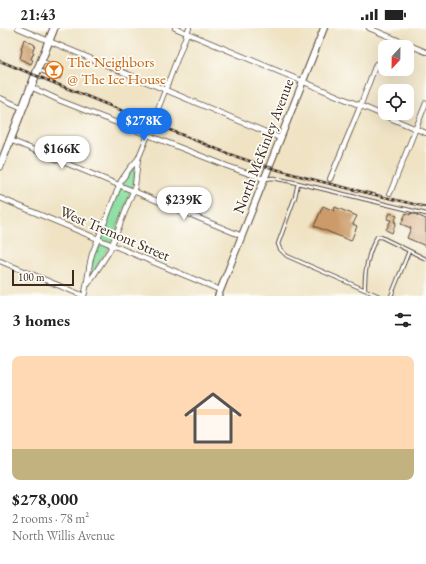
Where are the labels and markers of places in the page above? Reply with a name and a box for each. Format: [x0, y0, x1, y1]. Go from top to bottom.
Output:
place label: The Neighbors @ The Ice House [67, 52, 166, 88]
bar icon: The Neighbors @ The Ice House [44, 60, 64, 80]
pin: $278K [116, 108, 172, 142]
pin: $166K [34, 136, 90, 170]
pin: $239K [156, 187, 212, 221]

